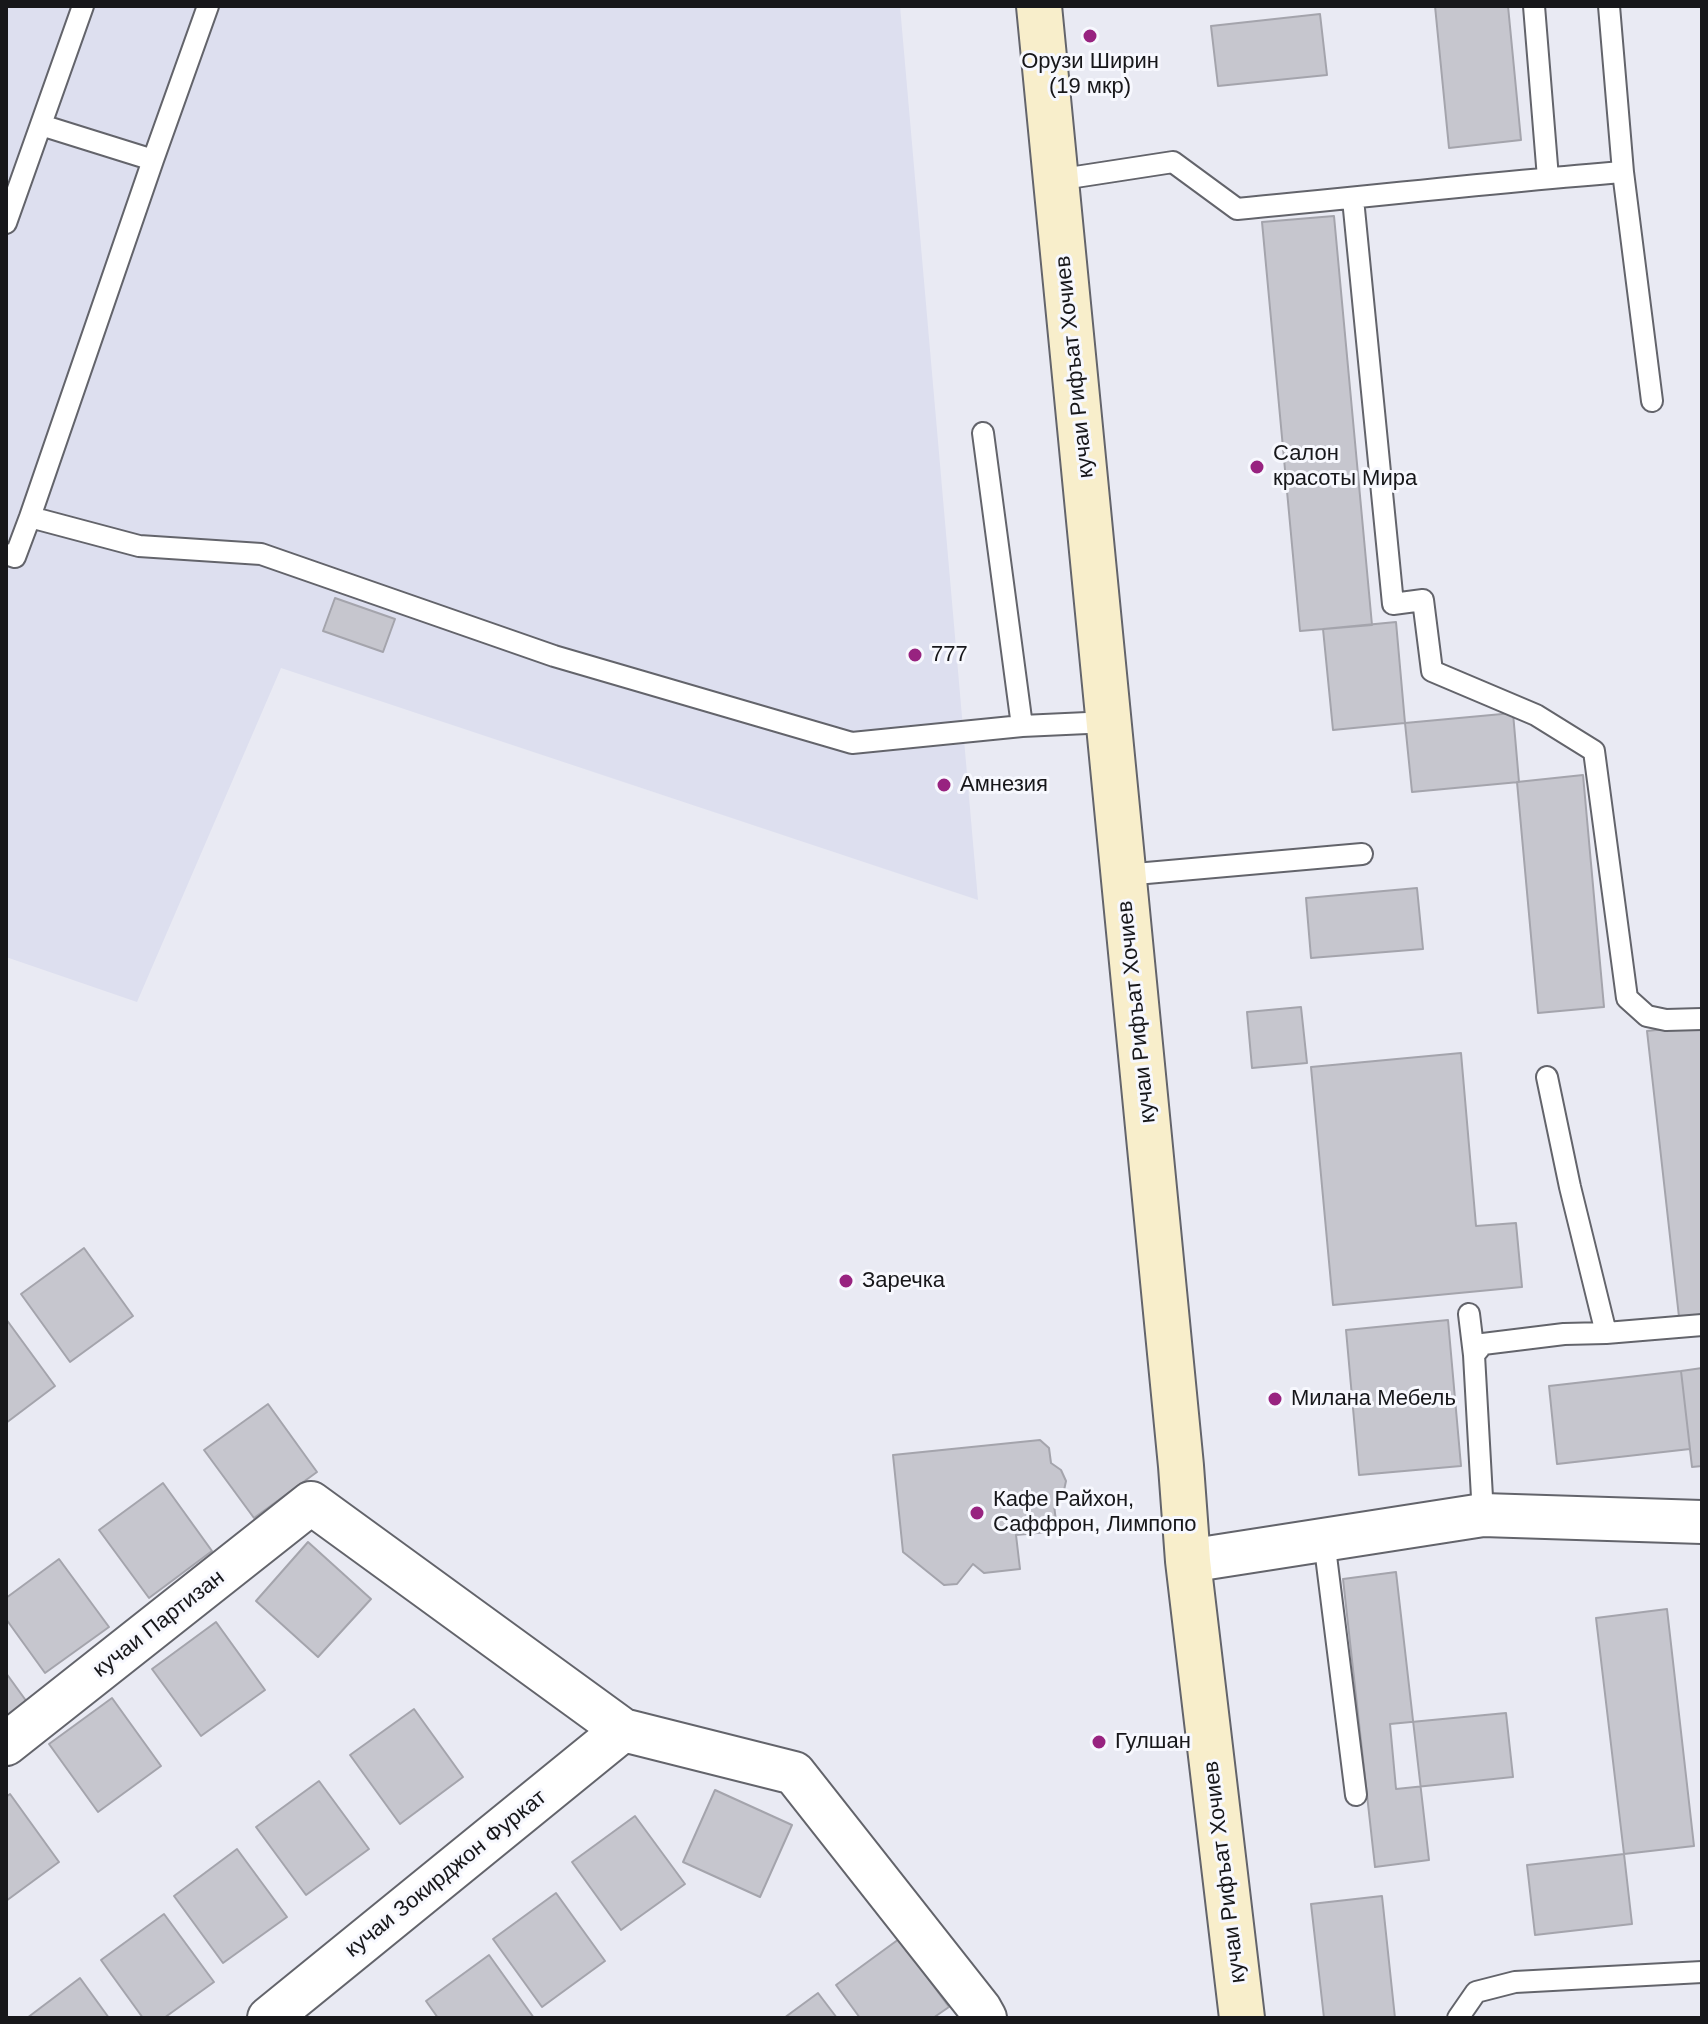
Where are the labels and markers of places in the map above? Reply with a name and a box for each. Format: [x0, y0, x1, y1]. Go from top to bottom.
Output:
marker: Орузи Ширин (19 мкр) [1081, 27, 1099, 45]
place label: Орузи Ширин (19 мкр) [1021, 49, 1159, 100]
place label: Салон красоты Мира [1273, 441, 1417, 492]
marker: Салон красоты Мира [1248, 458, 1266, 476]
place label: 777 [931, 642, 968, 668]
marker: 777 [906, 646, 924, 664]
place label: Амнезия [960, 772, 1048, 798]
marker: Амнезия [935, 776, 953, 794]
place label: Заречка [862, 1268, 945, 1294]
marker: Заречка [837, 1272, 855, 1290]
place label: Милана Мебель [1291, 1386, 1456, 1412]
marker: Милана Мебель [1266, 1390, 1284, 1408]
place label: Кафе Райхон, Саффрон, Лимпопо [993, 1487, 1197, 1538]
marker: Кафе Райхон, Саффрон, Лимпопо [968, 1504, 986, 1522]
place label: Гулшан [1115, 1729, 1191, 1755]
marker: Гулшан [1090, 1733, 1108, 1751]

